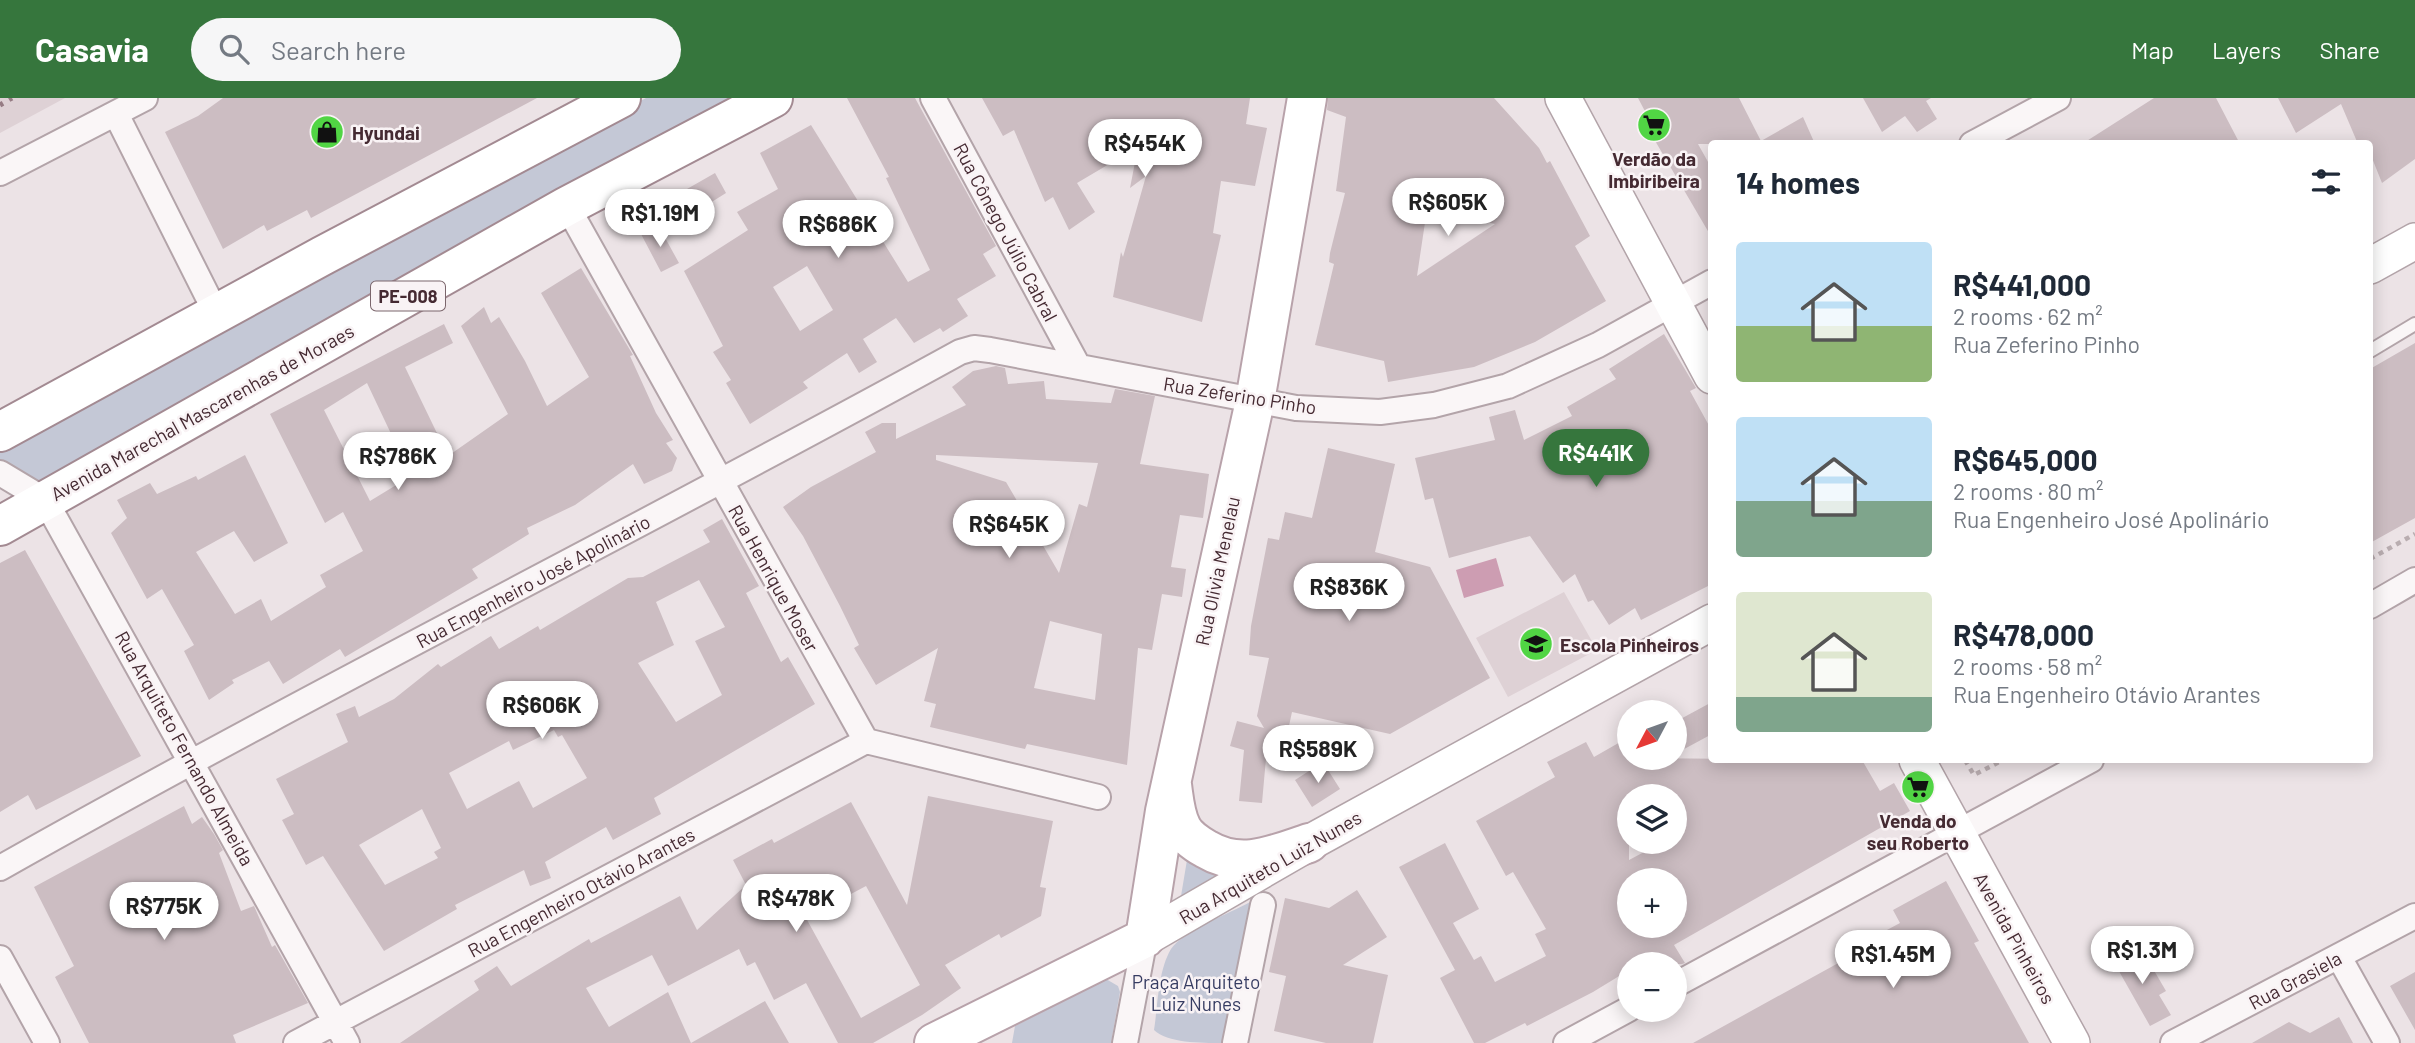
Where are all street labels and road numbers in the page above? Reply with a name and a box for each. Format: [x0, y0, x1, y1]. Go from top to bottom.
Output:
street label: Rua Cônego Júlio Cabral [949, 139, 1063, 325]
road number: PE-008 [371, 281, 445, 310]
street label: Avenida Marechal Mascarenhas de Moraes [46, 319, 358, 505]
street label: Rua Zeferino Pinho [1162, 372, 1318, 418]
street label: Rua Olivia Menelau [1190, 494, 1244, 648]
street label: Rua Henrique Moser [724, 500, 824, 656]
street label: Rua Engenheiro José Apolinário [412, 509, 654, 653]
street label: Rua Arquiteto Fernando Almeida [111, 627, 259, 869]
street label: Rua Arquiteto Luiz Nunes [1175, 805, 1365, 929]
street label: Rua Engenheiro Otávio Arantes [463, 822, 699, 962]
street label: Avenida Pinheiros [1969, 868, 2061, 1008]
street label: Rua Grasiela [2245, 946, 2345, 1014]

